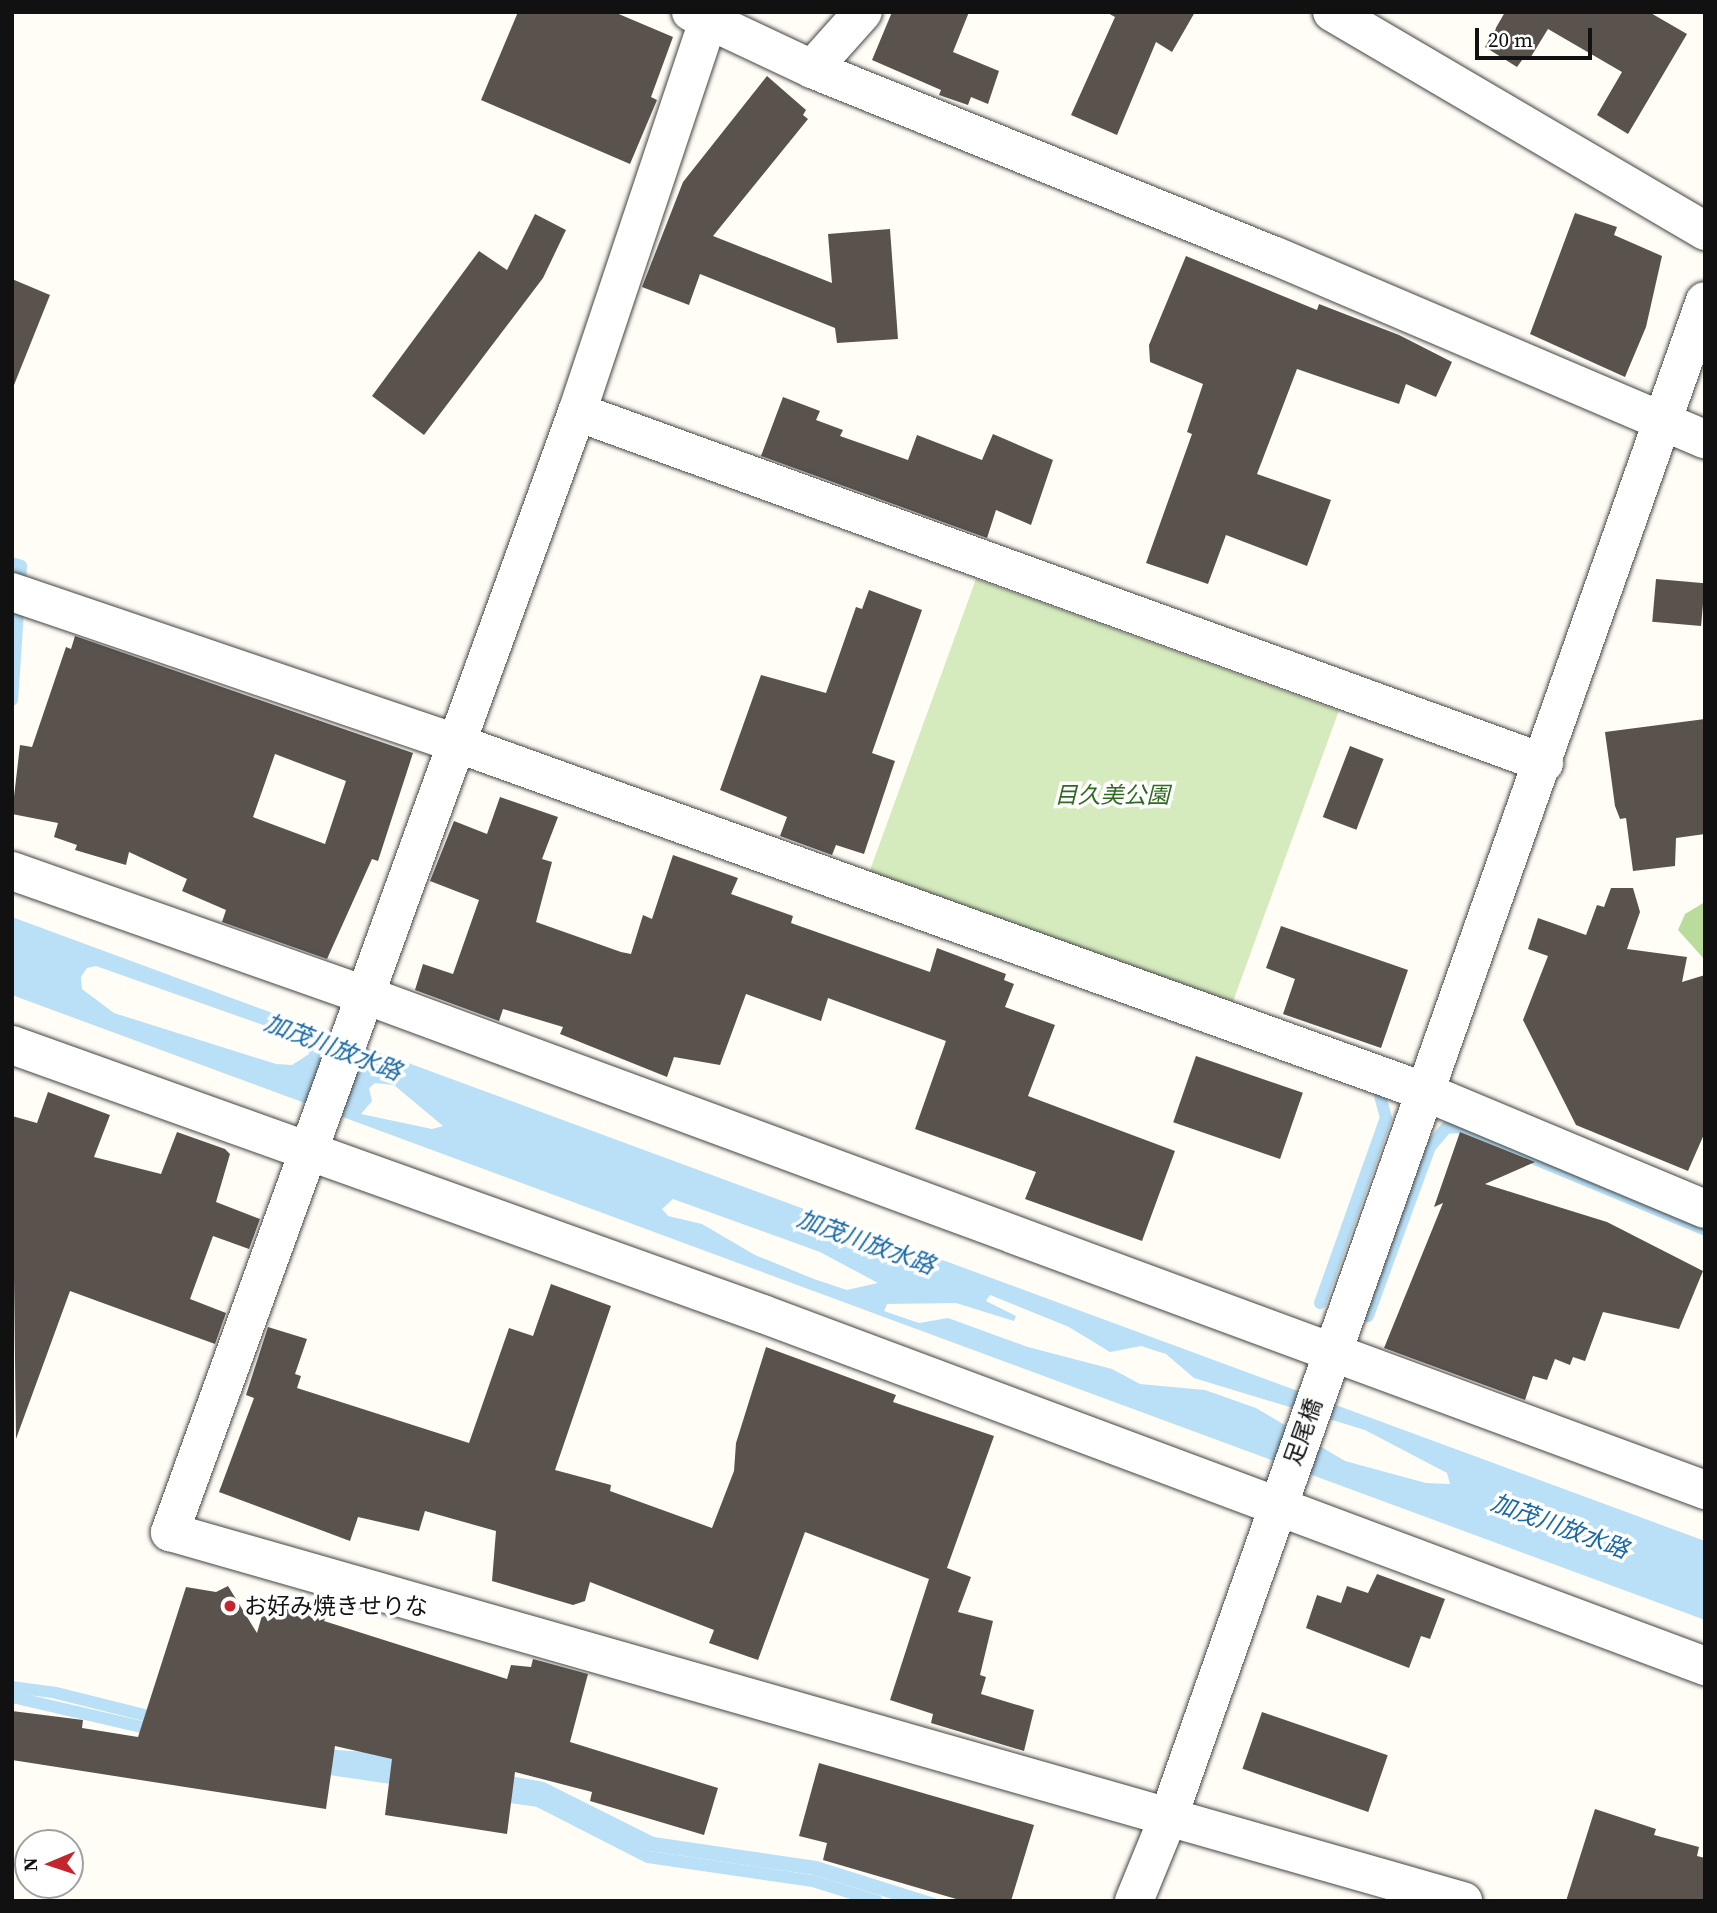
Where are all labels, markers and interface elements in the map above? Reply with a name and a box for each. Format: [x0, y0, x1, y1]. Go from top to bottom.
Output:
scale bar [1479, 14, 1596, 58]
text: 20 m [1488, 25, 1533, 54]
park label: 目久美公園 [1055, 781, 1169, 809]
water label: 加茂川放水路 [261, 1008, 405, 1086]
water label: 加茂川放水路 [793, 1204, 939, 1280]
street label: 足尾橋 [1278, 1395, 1328, 1469]
water label: 加茂川放水路 [1487, 1488, 1633, 1564]
place label: お好み焼きせりな [244, 1592, 428, 1620]
marker: お好み焼きせりな [222, 1598, 238, 1614]
north arrow [14, 1829, 84, 1899]
text: N [17, 1857, 43, 1872]

